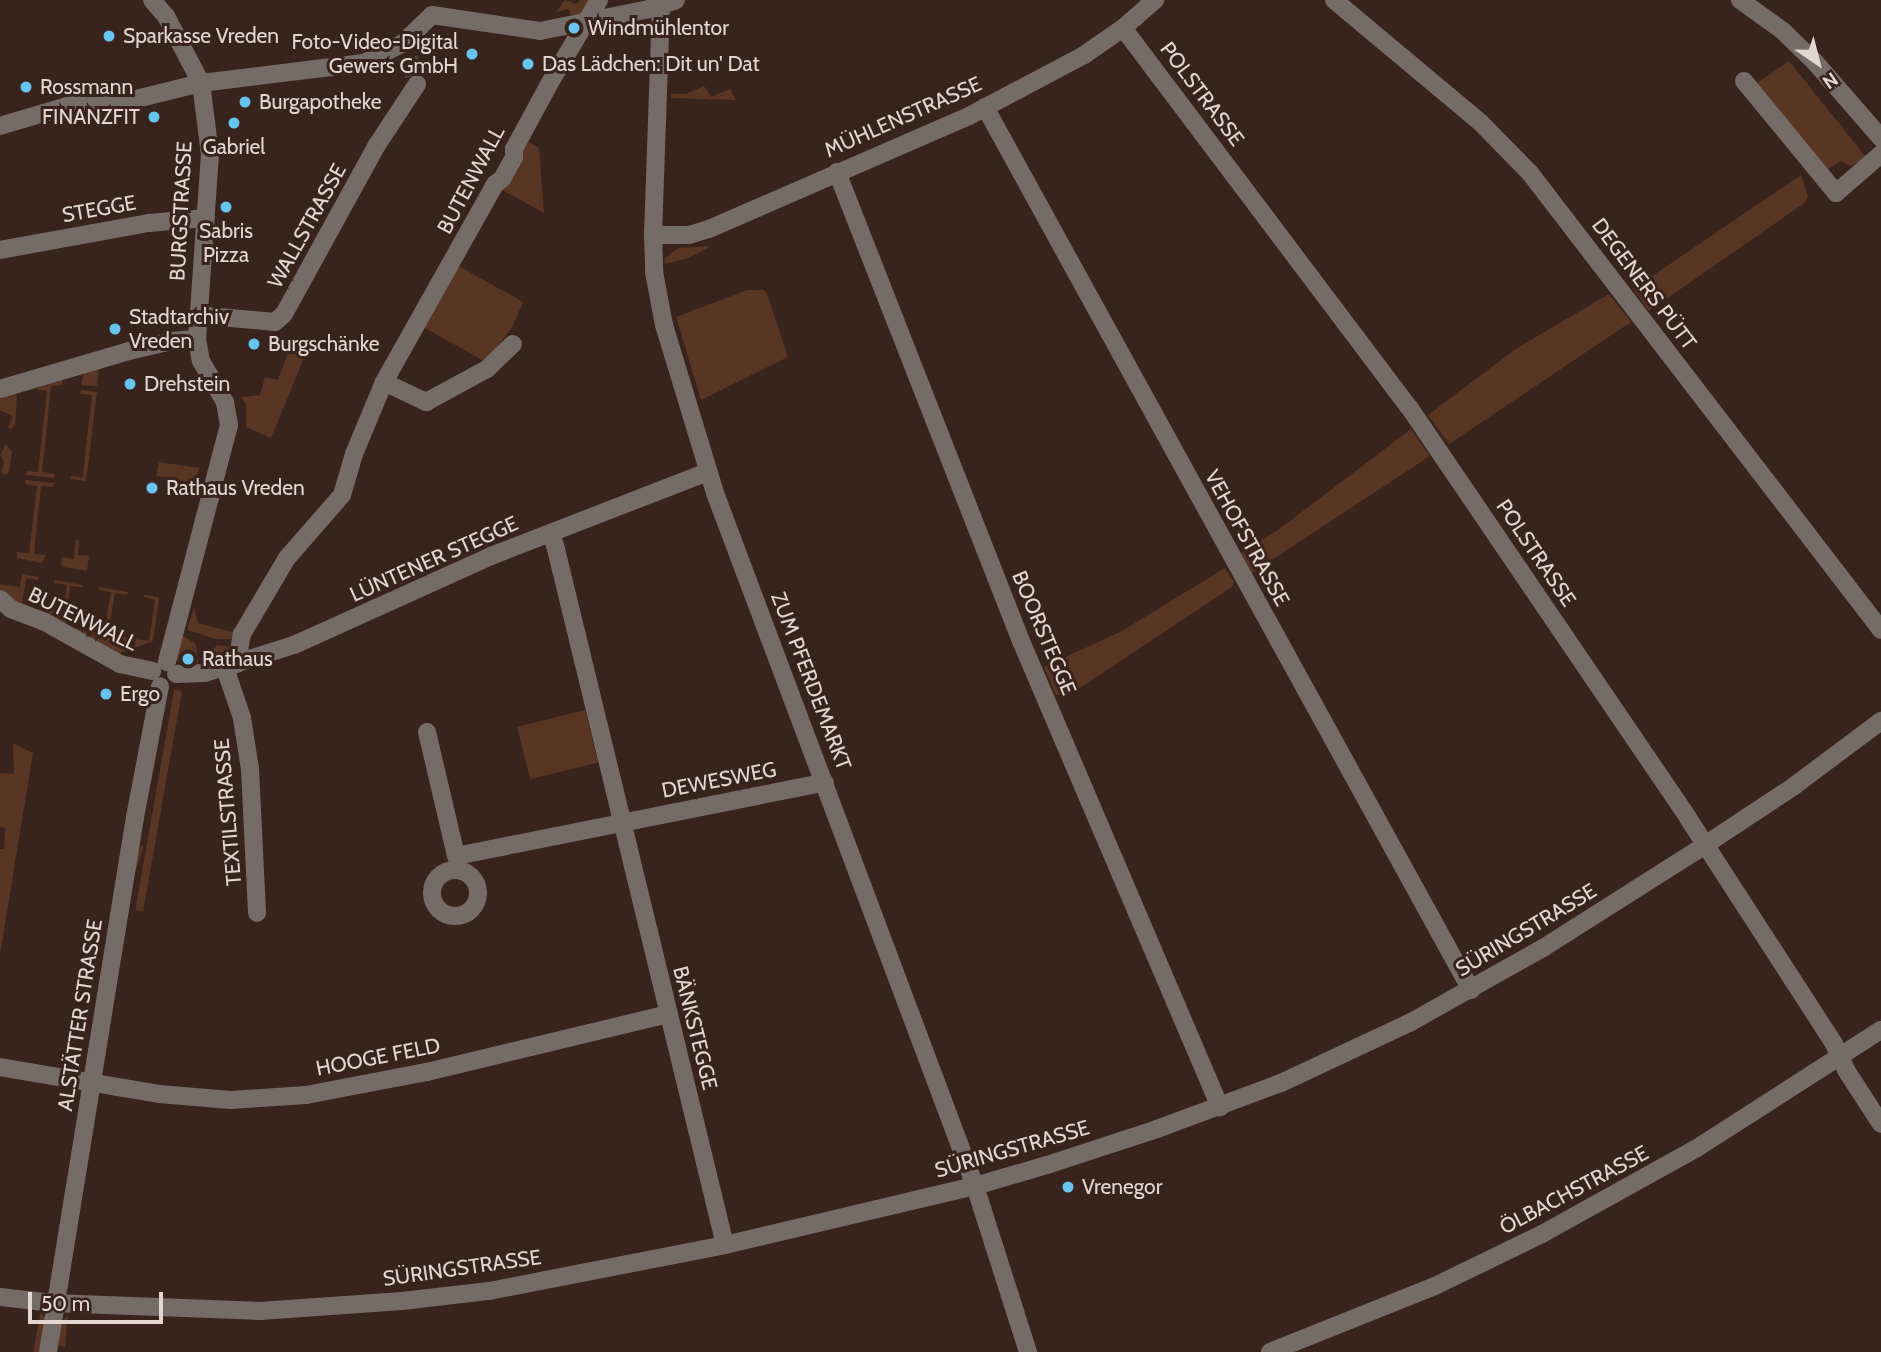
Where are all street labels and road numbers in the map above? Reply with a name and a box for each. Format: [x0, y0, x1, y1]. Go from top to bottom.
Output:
street label: POLSTRASSE [1155, 37, 1249, 151]
street label: MÜHLENSTRASSE [821, 71, 985, 163]
street label: BUTENWALL [432, 122, 510, 238]
street label: BURGSTRASSE [165, 141, 197, 281]
street label: WALLSTRASSE [262, 159, 352, 293]
street label: STEGGE [60, 190, 138, 228]
street label: DEGENERS PÜTT [1586, 213, 1702, 355]
street label: VEHOFSTRASSE [1199, 466, 1295, 610]
street label: POLSTRASSE [1491, 495, 1581, 611]
street label: LÜNTENER STEGGE [346, 511, 522, 607]
street label: BOORSTEGGE [1007, 567, 1081, 699]
street label: BUTENWALL [24, 582, 142, 656]
street label: ZUM PFERDEMARKT [766, 589, 856, 773]
street label: TEXTILSTRASSE [209, 737, 247, 887]
street label: DEWESWEG [660, 757, 778, 803]
street label: SÜRINGSTRASSE [1451, 878, 1601, 982]
street label: ALSTÄTTER STRASSE [52, 917, 108, 1113]
street label: BÄNKSTEGGE [667, 963, 723, 1093]
street label: HOOGE FELD [314, 1033, 442, 1081]
street label: SÜRINGSTRASSE [932, 1115, 1092, 1183]
street label: ÖLBACHSTRASSE [1495, 1140, 1653, 1240]
street label: SÜRINGSTRASSE [381, 1244, 543, 1292]

